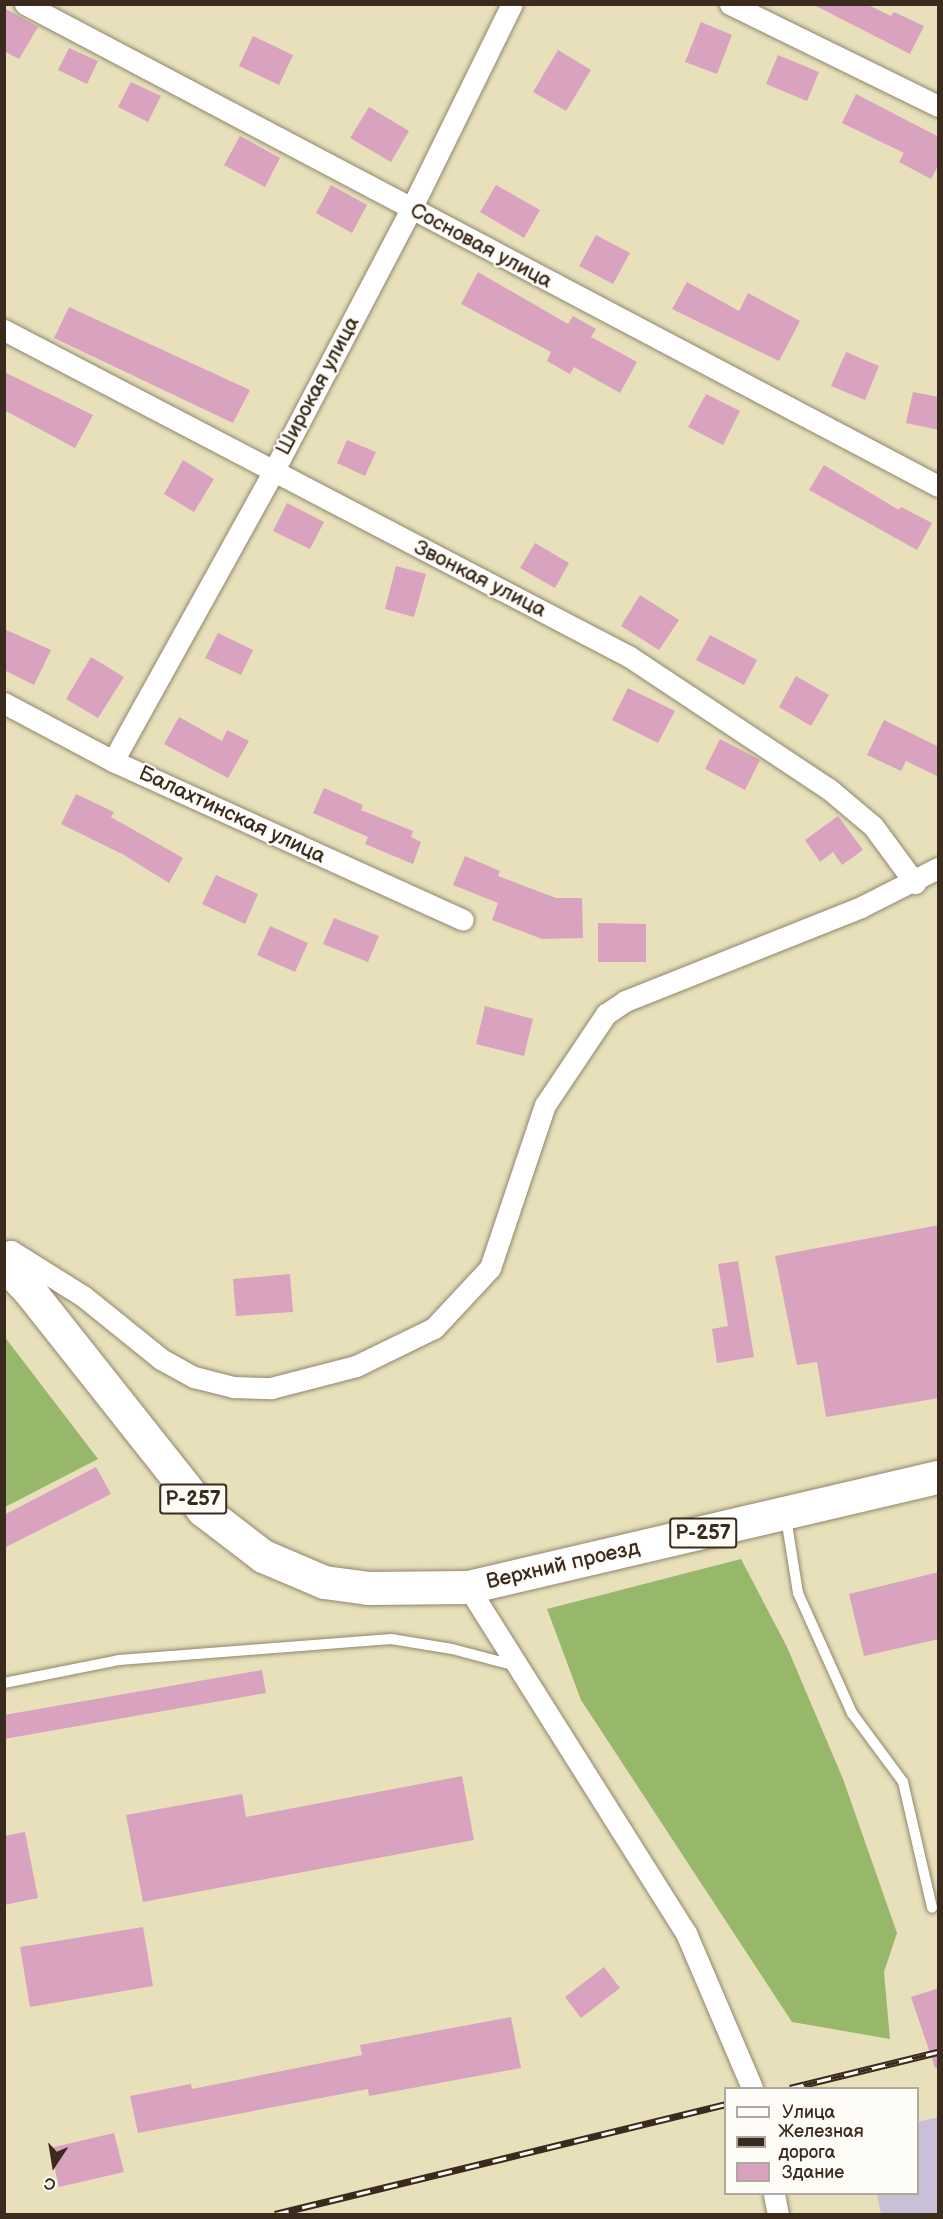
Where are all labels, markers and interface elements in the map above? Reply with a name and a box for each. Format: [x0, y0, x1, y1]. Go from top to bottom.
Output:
street label: Сосновая улица [406, 198, 556, 294]
street label: Широкая улица [271, 312, 365, 460]
street label: Звонкая улица [410, 535, 550, 623]
street label: Балахтинская улица [135, 761, 329, 869]
road number: Р-257 [158, 1482, 228, 1516]
road number: Р-257 [668, 1516, 738, 1550]
street label: Верхний проезд [484, 1535, 642, 1595]
legend [724, 2087, 919, 2195]
text: Улица [782, 2102, 835, 2123]
text: Железная дорога [778, 2121, 864, 2163]
north arrow [24, 2135, 84, 2195]
text: Здание [782, 2162, 844, 2183]
text: С [43, 2173, 58, 2194]

